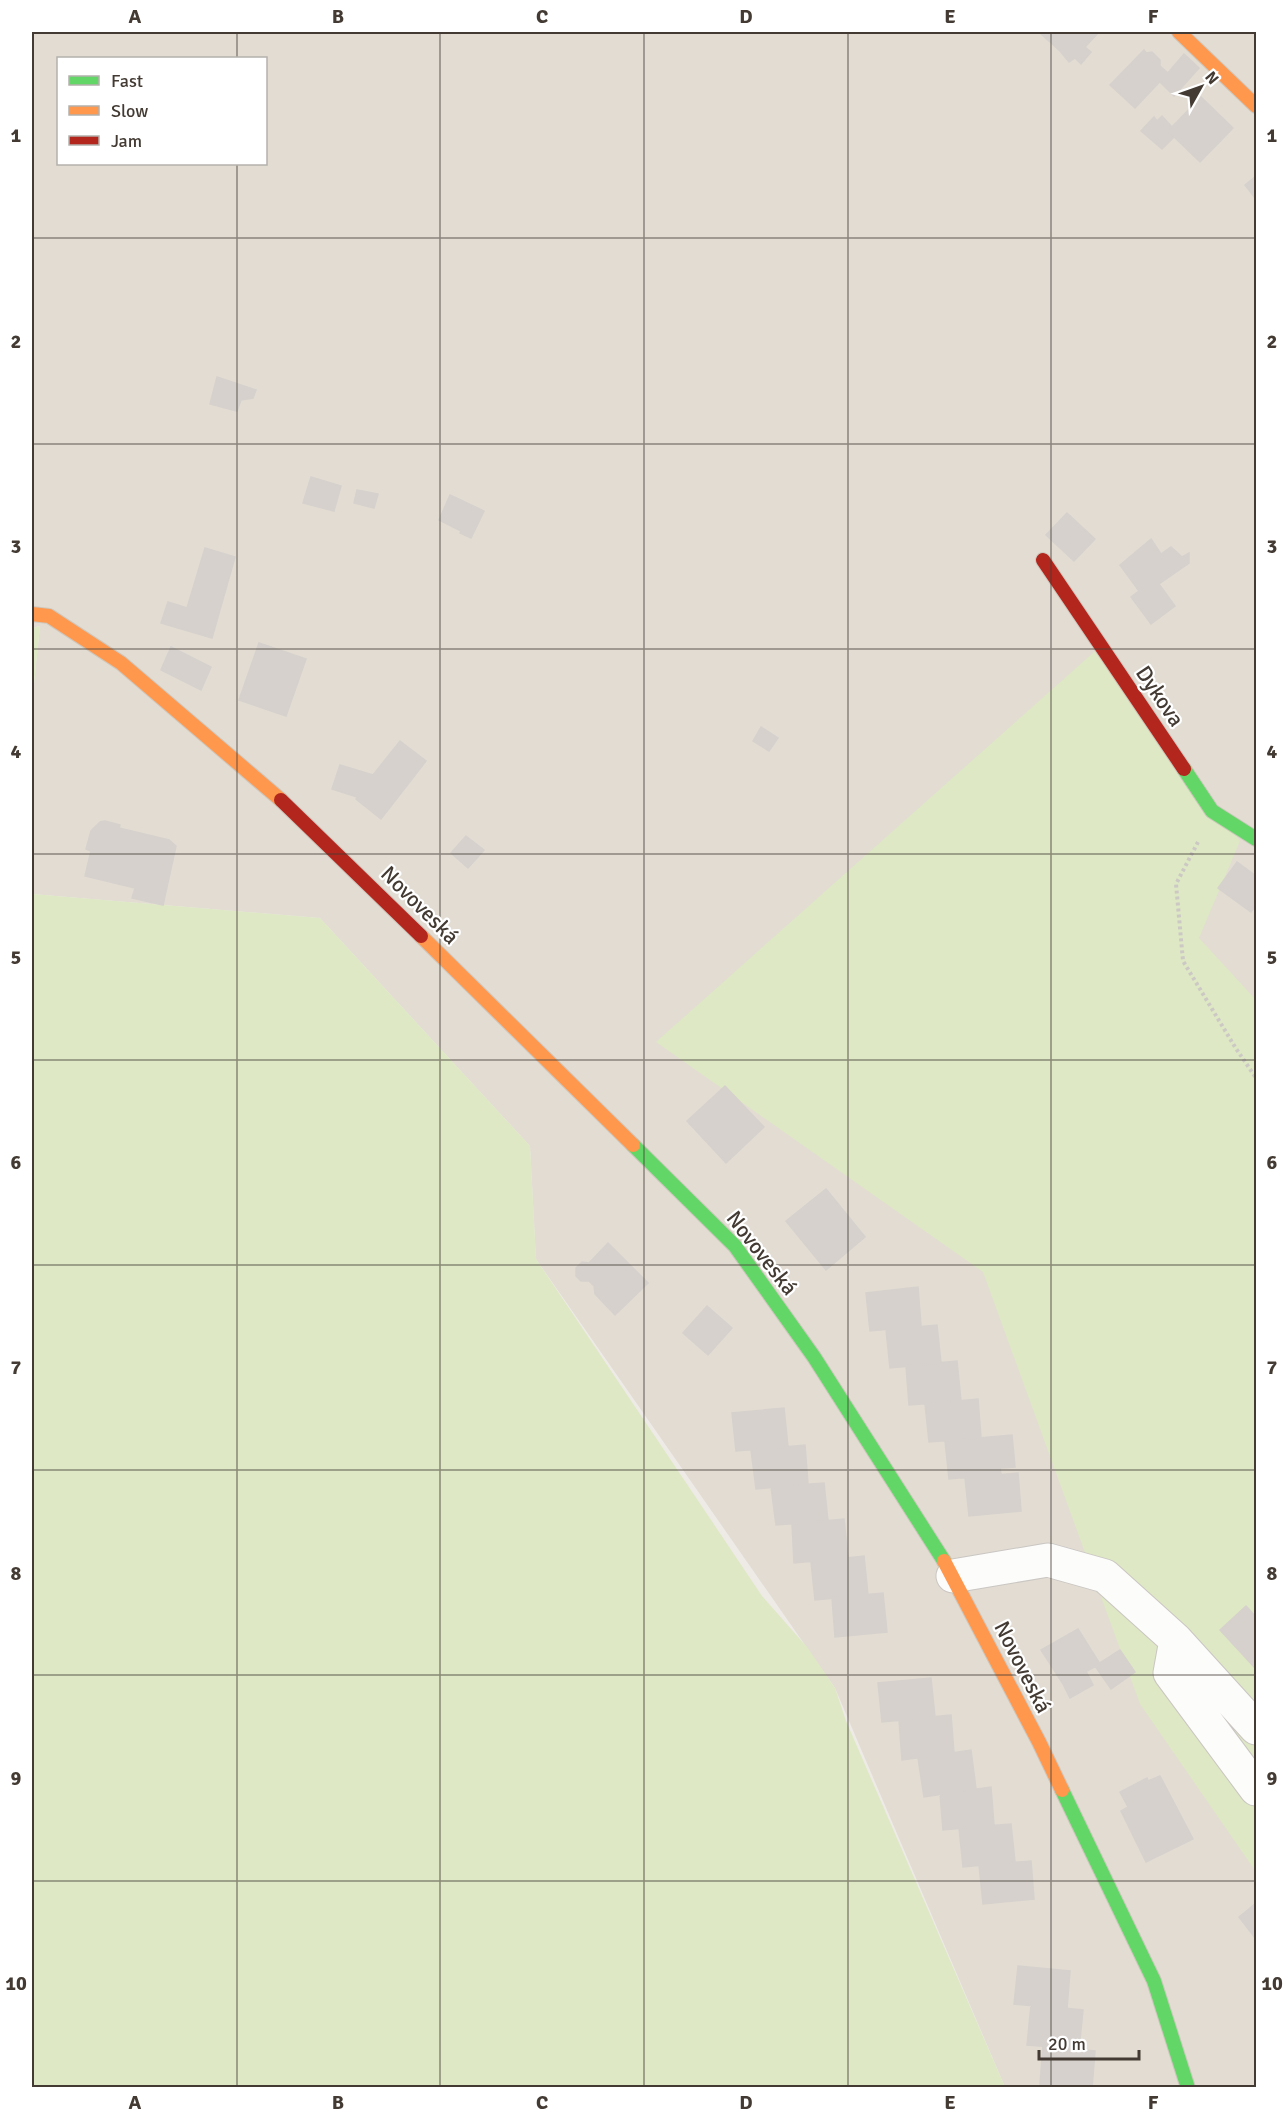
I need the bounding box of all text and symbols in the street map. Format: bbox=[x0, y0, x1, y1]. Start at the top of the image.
text: A bbox=[129, 4, 142, 29]
text: B bbox=[332, 4, 344, 29]
text: C bbox=[536, 4, 548, 29]
text: D bbox=[739, 4, 753, 29]
text: E bbox=[944, 4, 956, 29]
text: F bbox=[1148, 4, 1159, 29]
legend bbox=[57, 57, 267, 165]
north arrow bbox=[1171, 57, 1231, 117]
text: N bbox=[1200, 67, 1223, 89]
text: Fast bbox=[111, 70, 143, 92]
text: Slow bbox=[111, 100, 148, 122]
text: 1 bbox=[11, 123, 22, 148]
text: 1 bbox=[1267, 123, 1278, 148]
text: Jam bbox=[111, 130, 142, 152]
text: 2 bbox=[11, 329, 21, 354]
text: 2 bbox=[1267, 329, 1277, 354]
text: 3 bbox=[11, 534, 21, 559]
text: 3 bbox=[1267, 534, 1277, 559]
street label: Dykova bbox=[1130, 660, 1190, 732]
text: 4 bbox=[11, 739, 22, 764]
text: 4 bbox=[1267, 739, 1278, 764]
street label: Novoveská bbox=[375, 860, 465, 950]
text: 5 bbox=[11, 945, 21, 970]
text: 5 bbox=[1267, 945, 1277, 970]
text: 6 bbox=[11, 1150, 22, 1175]
text: 6 bbox=[1267, 1150, 1278, 1175]
street label: Novoveská bbox=[721, 1205, 803, 1301]
text: 7 bbox=[11, 1355, 22, 1380]
text: 7 bbox=[1267, 1355, 1278, 1380]
text: 8 bbox=[11, 1561, 22, 1586]
text: 8 bbox=[1267, 1561, 1278, 1586]
street label: Novoveská bbox=[988, 1616, 1058, 1718]
text: 9 bbox=[11, 1766, 22, 1791]
text: 9 bbox=[1267, 1766, 1278, 1791]
text: 10 bbox=[5, 1971, 27, 1996]
text: 10 bbox=[1261, 1971, 1283, 1996]
scale bar bbox=[1039, 2023, 1140, 2061]
text: 20 m bbox=[1048, 2033, 1086, 2055]
text: A bbox=[129, 2090, 142, 2115]
text: B bbox=[332, 2090, 344, 2115]
text: C bbox=[536, 2090, 548, 2115]
text: D bbox=[739, 2090, 753, 2115]
text: E bbox=[944, 2090, 956, 2115]
text: F bbox=[1148, 2090, 1159, 2115]

